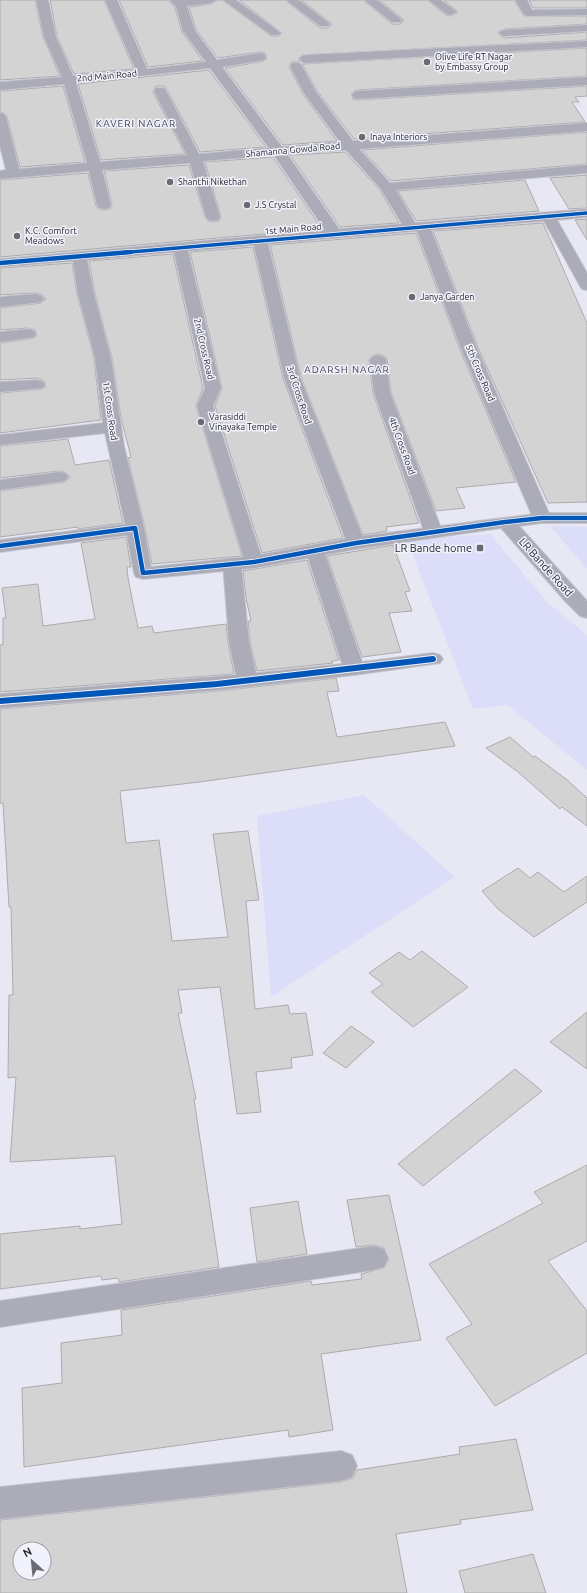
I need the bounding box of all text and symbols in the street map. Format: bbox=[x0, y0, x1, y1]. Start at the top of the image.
place label: Olive Life RT Nagar by Embassy Group bbox=[435, 52, 513, 72]
marker: Olive Life RT Nagar by Embassy Group bbox=[422, 57, 432, 67]
street label: 2nd Main Road bbox=[77, 68, 137, 84]
district label: KAVERI NAGAR bbox=[96, 118, 176, 129]
marker: Inaya Interiors bbox=[357, 132, 367, 142]
place label: Inaya Interiors bbox=[370, 132, 427, 142]
street label: Shamanna Gowda Road bbox=[245, 141, 341, 159]
marker: Shanthi Nikethan bbox=[165, 177, 175, 187]
place label: Shanthi Nikethan bbox=[178, 177, 247, 187]
marker: J.S Crystal bbox=[242, 200, 252, 210]
place label: J.S Crystal bbox=[255, 200, 297, 210]
street label: 1st Main Road bbox=[264, 222, 322, 236]
place label: K.C. Comfort Meadows bbox=[25, 226, 77, 246]
marker: K.C. Comfort Meadows bbox=[12, 231, 22, 241]
marker: Janya Garden bbox=[407, 292, 417, 302]
place label: Janya Garden bbox=[420, 292, 475, 302]
street label: 2nd Cross Road bbox=[192, 318, 216, 380]
street label: 5th Cross Road bbox=[464, 343, 496, 403]
district label: ADARSH NAGAR bbox=[304, 364, 390, 375]
street label: 3rd Cross Road bbox=[285, 365, 313, 425]
street label: 1st Cross Road bbox=[101, 381, 119, 441]
place label: Varasiddi Vinayaka Temple bbox=[209, 412, 277, 432]
street label: 4th Cross Road bbox=[387, 416, 417, 476]
marker: Varasiddi Vinayaka Temple bbox=[196, 417, 206, 427]
street label: LR Bande Road bbox=[517, 535, 575, 599]
place label: LR Bande home bbox=[395, 542, 472, 554]
marker: LR Bande home bbox=[475, 543, 485, 553]
north arrow bbox=[12, 1541, 52, 1581]
text: N bbox=[21, 1545, 34, 1559]

